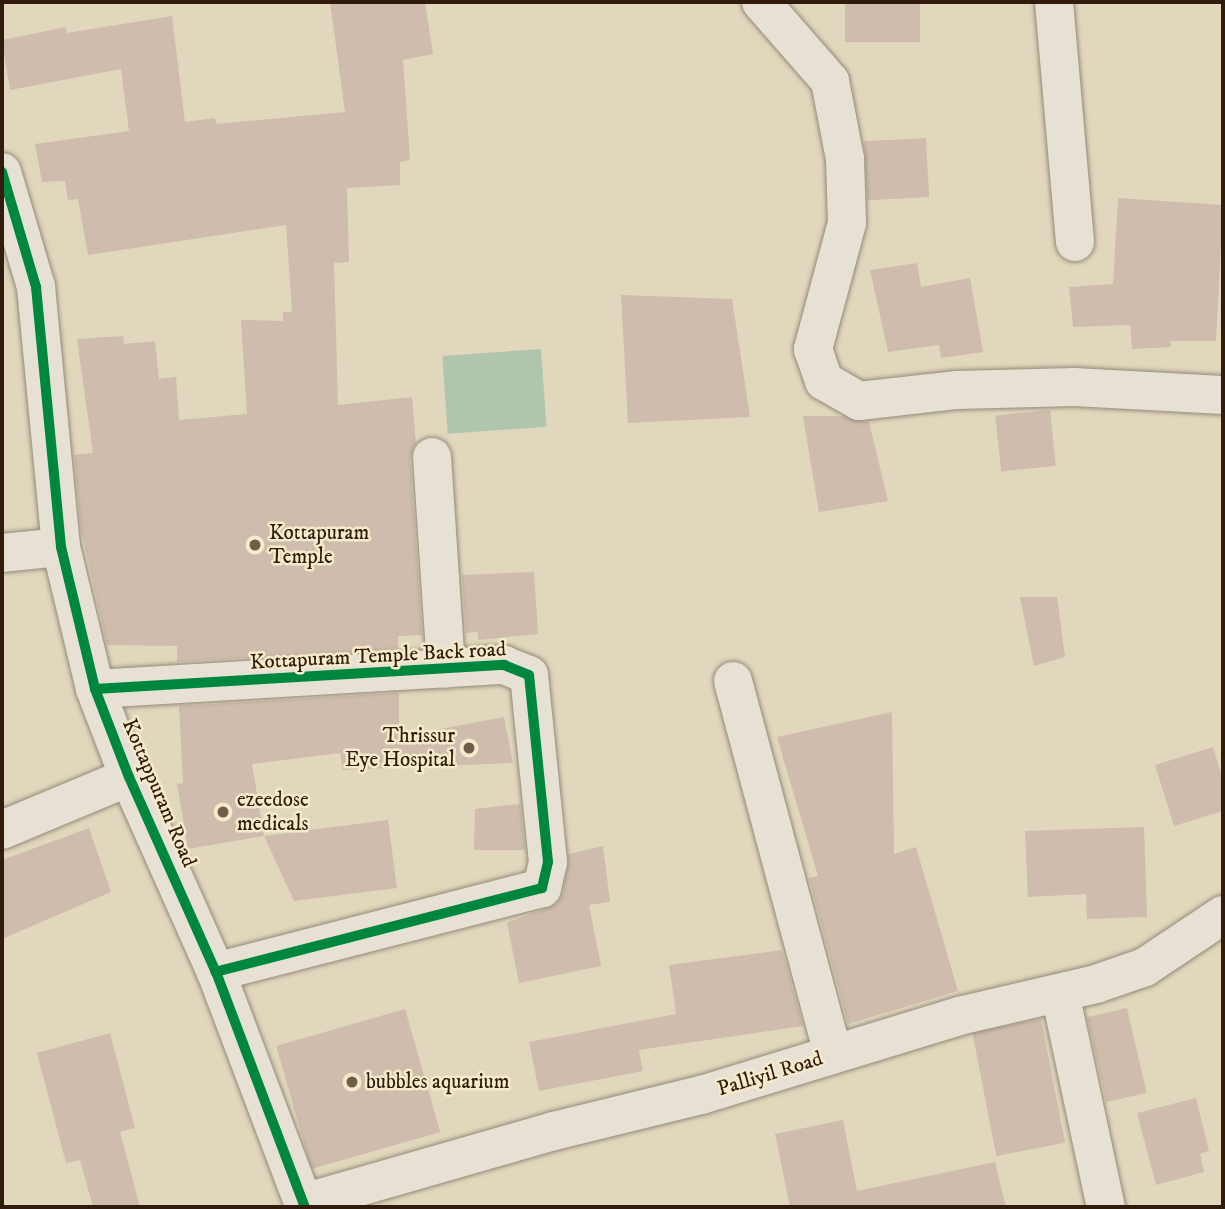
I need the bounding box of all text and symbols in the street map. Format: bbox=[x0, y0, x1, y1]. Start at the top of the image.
place label: Kottapuram Temple bbox=[269, 520, 369, 570]
marker: Kottapuram Temple bbox=[247, 537, 263, 553]
street label: Kottapuram Temple Back road bbox=[249, 637, 507, 675]
street label: Kottappuram Road bbox=[116, 715, 202, 871]
place label: Thrissur Eye Hospital bbox=[345, 723, 455, 773]
marker: Thrissur Eye Hospital bbox=[461, 740, 477, 756]
place label: ezeedose medicals bbox=[237, 787, 309, 837]
marker: ezeedose medicals bbox=[215, 804, 231, 820]
street label: Palliyil Road bbox=[714, 1046, 826, 1102]
place label: bubbles aquarium bbox=[366, 1069, 509, 1095]
marker: bubbles aquarium bbox=[344, 1074, 360, 1090]

